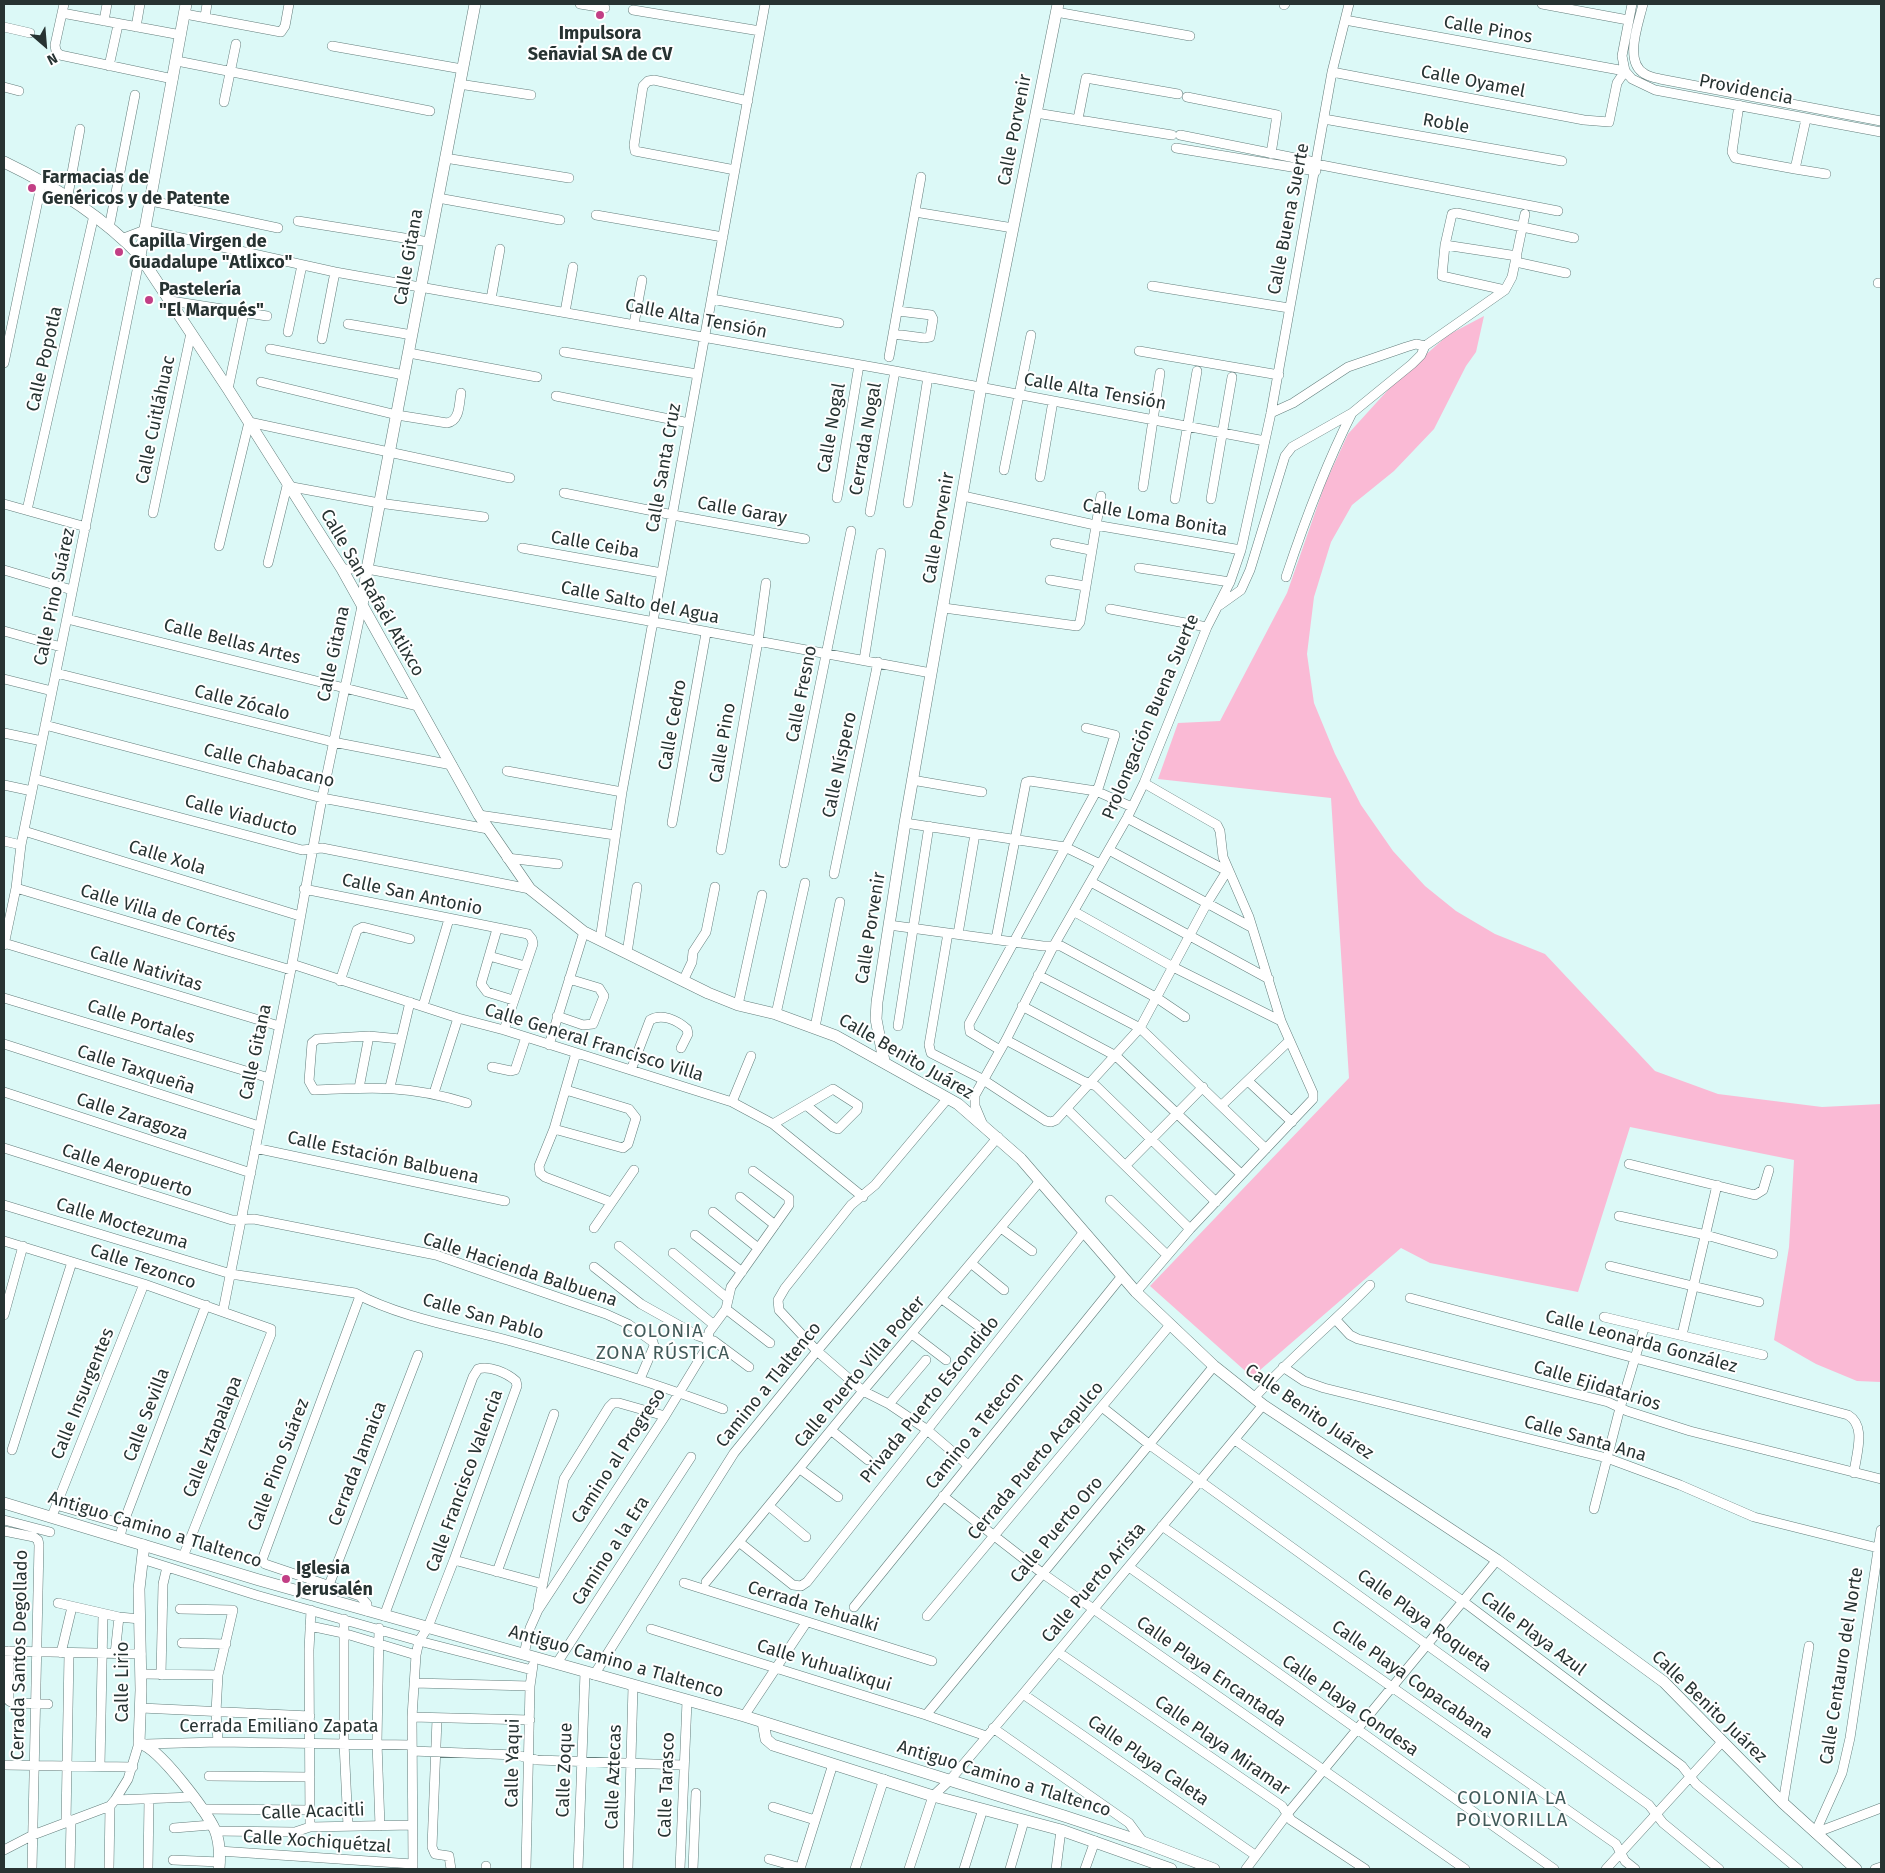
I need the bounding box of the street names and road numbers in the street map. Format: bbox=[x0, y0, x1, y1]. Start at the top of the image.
street label: Calle Pinos bbox=[1442, 12, 1534, 48]
street label: Calle Oyamel bbox=[1419, 61, 1527, 103]
street label: Providencia bbox=[1697, 70, 1795, 110]
street label: Calle Porvenir bbox=[994, 72, 1036, 188]
street label: Roble bbox=[1421, 109, 1471, 139]
street label: Calle Buena Suerte bbox=[1264, 141, 1314, 297]
street label: Calle Gitana bbox=[390, 207, 428, 307]
street label: Calle Alta Tensión bbox=[623, 295, 769, 343]
street label: Calle Popotla bbox=[22, 304, 68, 414]
street label: Calle Cuitláhuac bbox=[132, 354, 180, 486]
street label: Calle Alta Tensión bbox=[1022, 369, 1168, 415]
street label: Calle Nogal bbox=[813, 381, 851, 475]
street label: Cerrada Nogal bbox=[845, 381, 887, 497]
street label: Calle Santa Cruz bbox=[642, 402, 686, 534]
street label: Calle Porvenir bbox=[919, 470, 959, 586]
street label: Calle Garay bbox=[696, 493, 788, 529]
street label: Calle Loma Bonita bbox=[1081, 495, 1229, 541]
street label: Calle San Rafaél Atlixco bbox=[315, 506, 429, 680]
street label: Calle Pino Suárez bbox=[30, 526, 80, 668]
street label: Calle Ceiba bbox=[549, 527, 641, 563]
street label: Calle Salto del Agua bbox=[559, 577, 721, 629]
street label: Calle Gitana bbox=[313, 604, 355, 704]
street label: Prolongación Buena Suerte bbox=[1098, 611, 1204, 823]
street label: Calle Bellas Artes bbox=[161, 615, 303, 669]
street label: Calle Fresno bbox=[782, 644, 822, 744]
street label: Calle Cedro bbox=[654, 678, 692, 772]
street label: Calle Zócalo bbox=[192, 681, 292, 725]
street label: Calle Pino bbox=[705, 701, 741, 785]
street label: Calle Níspero bbox=[818, 710, 862, 820]
street label: Calle Chabacano bbox=[201, 739, 337, 793]
street label: Calle Viaducto bbox=[182, 791, 300, 841]
street label: Calle Xola bbox=[126, 836, 208, 880]
street label: Calle San Antonio bbox=[340, 870, 484, 920]
street label: Calle Porvenir bbox=[851, 870, 891, 986]
street label: Calle Villa de Cortés bbox=[78, 880, 238, 948]
street label: Calle Nativitas bbox=[87, 942, 205, 996]
street label: Calle Portales bbox=[85, 995, 197, 1049]
street label: Calle General Francisco Villa bbox=[482, 999, 706, 1087]
street label: Calle Gitana bbox=[235, 1002, 277, 1102]
street label: Calle Benito Juárez bbox=[835, 1010, 977, 1104]
street label: Calle Taxqueña bbox=[74, 1041, 198, 1099]
street label: Calle Zaragoza bbox=[73, 1089, 191, 1145]
street label: Calle Estación Balbuena bbox=[285, 1127, 481, 1189]
street label: Calle Aeropuerto bbox=[59, 1140, 195, 1202]
street label: Calle Moctezuma bbox=[53, 1194, 191, 1254]
street label: Calle Hacienda Balbuena bbox=[420, 1228, 620, 1312]
street label: Calle Tezonco bbox=[87, 1240, 199, 1294]
street label: Calle San Pablo bbox=[420, 1289, 546, 1345]
street label: Calle Puerto Villa Poder bbox=[790, 1292, 930, 1452]
street label: Calle Leonarda González bbox=[1543, 1306, 1739, 1378]
street label: Privada Puerto Escondido bbox=[856, 1312, 1004, 1488]
street label: Camino a Tlaltenco bbox=[712, 1318, 826, 1452]
street label: Calle Insurgentes bbox=[47, 1325, 119, 1463]
street label: Calle Ejidatarios bbox=[1531, 1356, 1663, 1416]
street label: Calle Benito Juárez bbox=[1240, 1360, 1378, 1464]
street label: Calle Sevilla bbox=[119, 1365, 175, 1465]
street label: Camino a Tetecon bbox=[921, 1368, 1029, 1494]
street label: Calle Iztapalapa bbox=[179, 1373, 247, 1501]
street label: Cerrada Puerto Acapulco bbox=[963, 1377, 1109, 1545]
street label: Camino al Progreso bbox=[567, 1384, 671, 1528]
street label: Calle Francisco Valencia bbox=[422, 1387, 508, 1575]
street label: Calle Pino Suárez bbox=[244, 1396, 314, 1534]
street label: Cerrada Jamaica bbox=[324, 1399, 392, 1529]
street label: Calle Santa Ana bbox=[1521, 1411, 1649, 1467]
street label: Calle Puerto Oro bbox=[1006, 1472, 1108, 1588]
street label: Antiguo Camino a Tlaltenco bbox=[45, 1487, 265, 1573]
street label: Camino a la Era bbox=[568, 1492, 654, 1610]
street label: Calle Puerto Arista bbox=[1037, 1519, 1151, 1647]
street label: Cerrada Santos Degollado bbox=[7, 1550, 33, 1760]
street label: Calle Playa Roqueta bbox=[1353, 1565, 1495, 1677]
street label: Calle Centauro del Norte bbox=[1816, 1566, 1868, 1766]
street label: Cerrada Tehualki bbox=[745, 1577, 881, 1637]
street label: Calle Playa Azul bbox=[1476, 1587, 1590, 1681]
street label: Calle Playa Encantada bbox=[1132, 1612, 1290, 1732]
street label: Calle Playa Copacabana bbox=[1327, 1616, 1497, 1744]
street label: Antiguo Camino a Tlaltenco bbox=[506, 1621, 726, 1703]
street label: Calle Yuhualixqui bbox=[754, 1635, 894, 1697]
street label: Calle Lirio bbox=[112, 1641, 134, 1723]
street label: Calle Benito Juárez bbox=[1647, 1646, 1771, 1768]
street label: Calle Playa Condesa bbox=[1277, 1651, 1423, 1761]
street label: Calle Playa Miramar bbox=[1150, 1691, 1294, 1801]
street label: Calle Playa Caleta bbox=[1083, 1711, 1213, 1811]
street label: Cerrada Emiliano Zapata bbox=[179, 1716, 379, 1738]
street label: Calle Yaqui bbox=[501, 1718, 525, 1808]
street label: Calle Zoque bbox=[553, 1722, 577, 1818]
street label: Calle Aztecas bbox=[601, 1724, 627, 1830]
street label: Calle Tarasco bbox=[654, 1732, 680, 1838]
street label: Antiguo Camino a Tlaltenco bbox=[894, 1736, 1114, 1822]
street label: Calle Acacitli bbox=[261, 1799, 365, 1825]
street label: Calle Xochiquétzal bbox=[242, 1826, 392, 1858]

